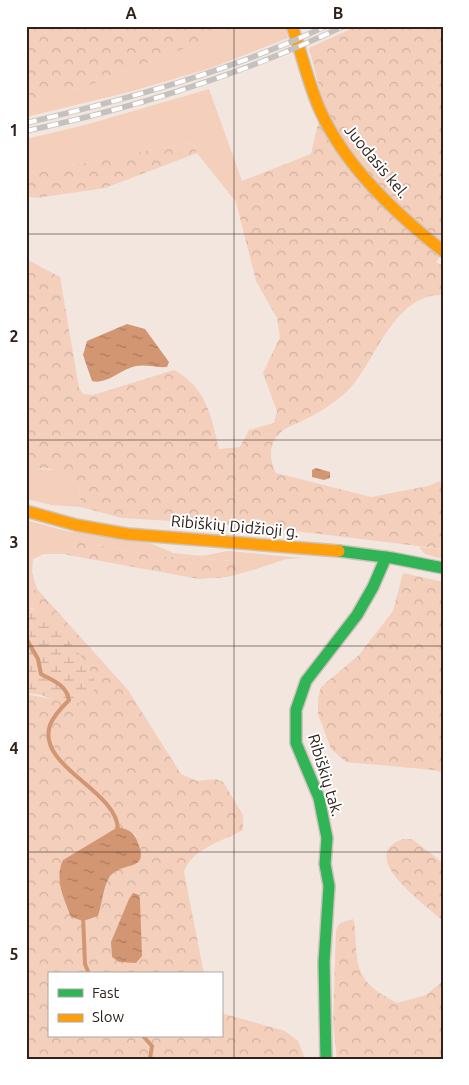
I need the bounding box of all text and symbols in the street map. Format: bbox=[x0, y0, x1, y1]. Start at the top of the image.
text: A bbox=[125, 4, 137, 22]
text: B bbox=[333, 4, 343, 22]
text: 1 bbox=[9, 121, 19, 139]
street label: Juodasis kel. bbox=[341, 121, 413, 201]
text: 2 bbox=[9, 327, 19, 345]
street label: Ribiškių Didžioji g. bbox=[170, 511, 300, 541]
text: 3 bbox=[9, 533, 19, 551]
street label: Ribiškių tak. bbox=[305, 732, 347, 818]
text: 4 bbox=[9, 739, 19, 757]
text: 5 bbox=[9, 945, 19, 963]
legend bbox=[48, 972, 222, 1038]
text: Fast bbox=[92, 984, 120, 1001]
text: Slow bbox=[92, 1008, 125, 1025]

